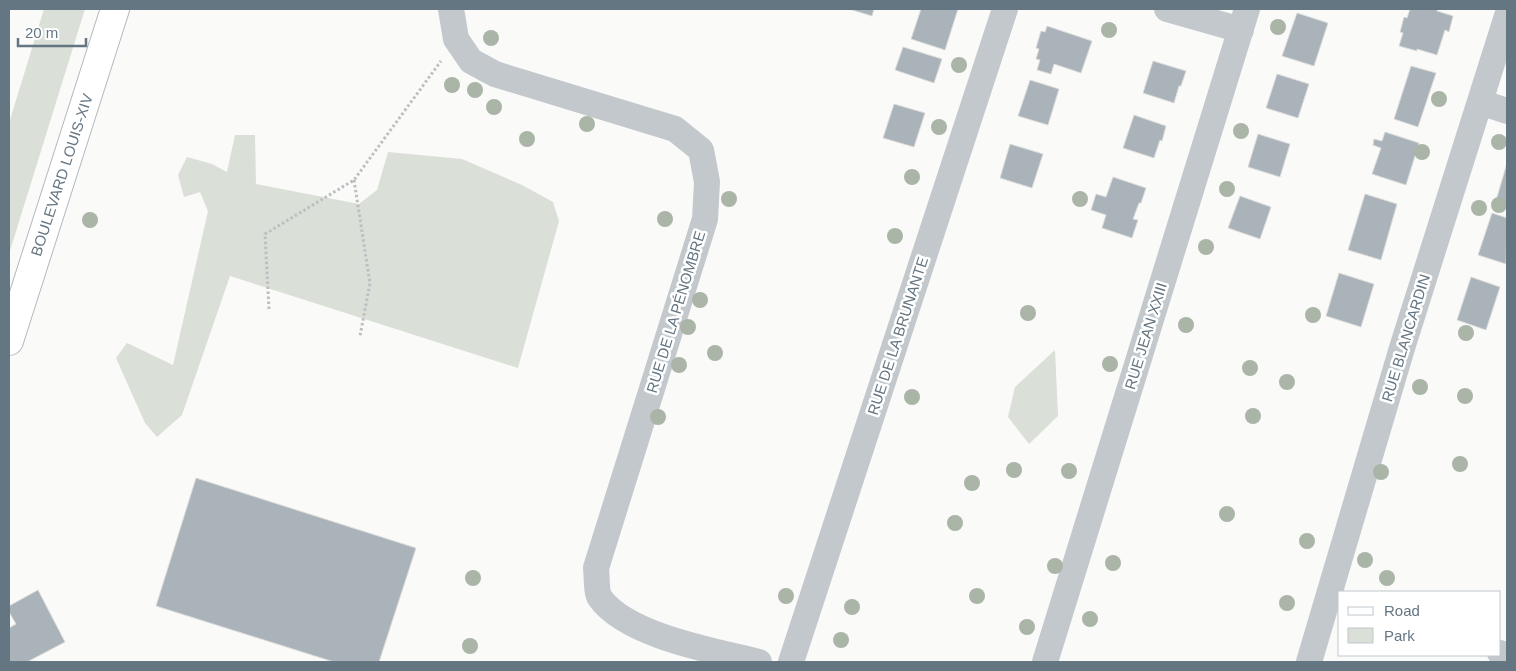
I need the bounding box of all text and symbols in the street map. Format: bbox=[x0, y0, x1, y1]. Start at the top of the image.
scale bar bbox=[18, 15, 85, 47]
text: 20 m bbox=[25, 24, 58, 41]
street label: BOULEVARD LOUIS-XIV bbox=[27, 91, 96, 258]
street label: RUE DE LA PÉNOMBRE bbox=[643, 229, 708, 395]
street label: RUE DE LA BRUNANTE bbox=[864, 255, 931, 417]
street label: RUE BLANCARDIN bbox=[1378, 272, 1433, 404]
street label: RUE JEAN XXIII bbox=[1121, 280, 1170, 391]
legend bbox=[1338, 591, 1501, 656]
text: Road bbox=[1384, 602, 1420, 619]
text: Park bbox=[1384, 627, 1415, 644]

